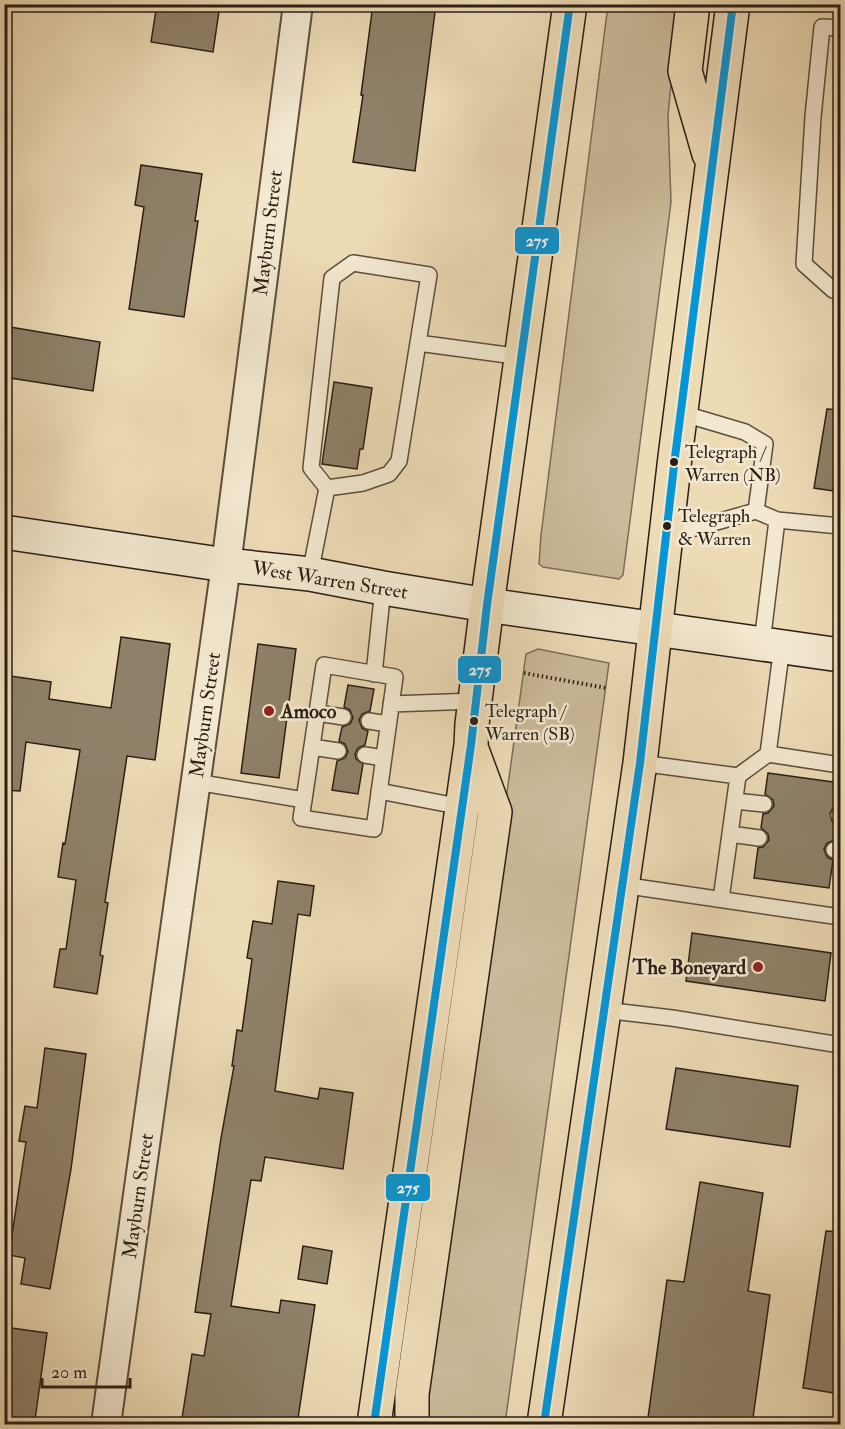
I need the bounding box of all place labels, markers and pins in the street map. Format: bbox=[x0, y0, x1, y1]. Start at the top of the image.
place label: Telegraph / Warren (NB) bbox=[684, 441, 781, 487]
marker: Telegraph / Warren (NB) bbox=[668, 456, 680, 468]
place label: Telegraph & Warren bbox=[678, 505, 751, 551]
marker: Telegraph & Warren bbox=[661, 520, 673, 532]
place label: Amoco bbox=[280, 699, 337, 724]
place label: Telegraph / Warren (SB) bbox=[484, 700, 575, 746]
marker: Amoco bbox=[262, 704, 276, 718]
marker: Telegraph / Warren (SB) bbox=[468, 715, 480, 727]
place label: The Boneyard bbox=[632, 955, 746, 981]
marker: The Boneyard bbox=[751, 960, 765, 974]

